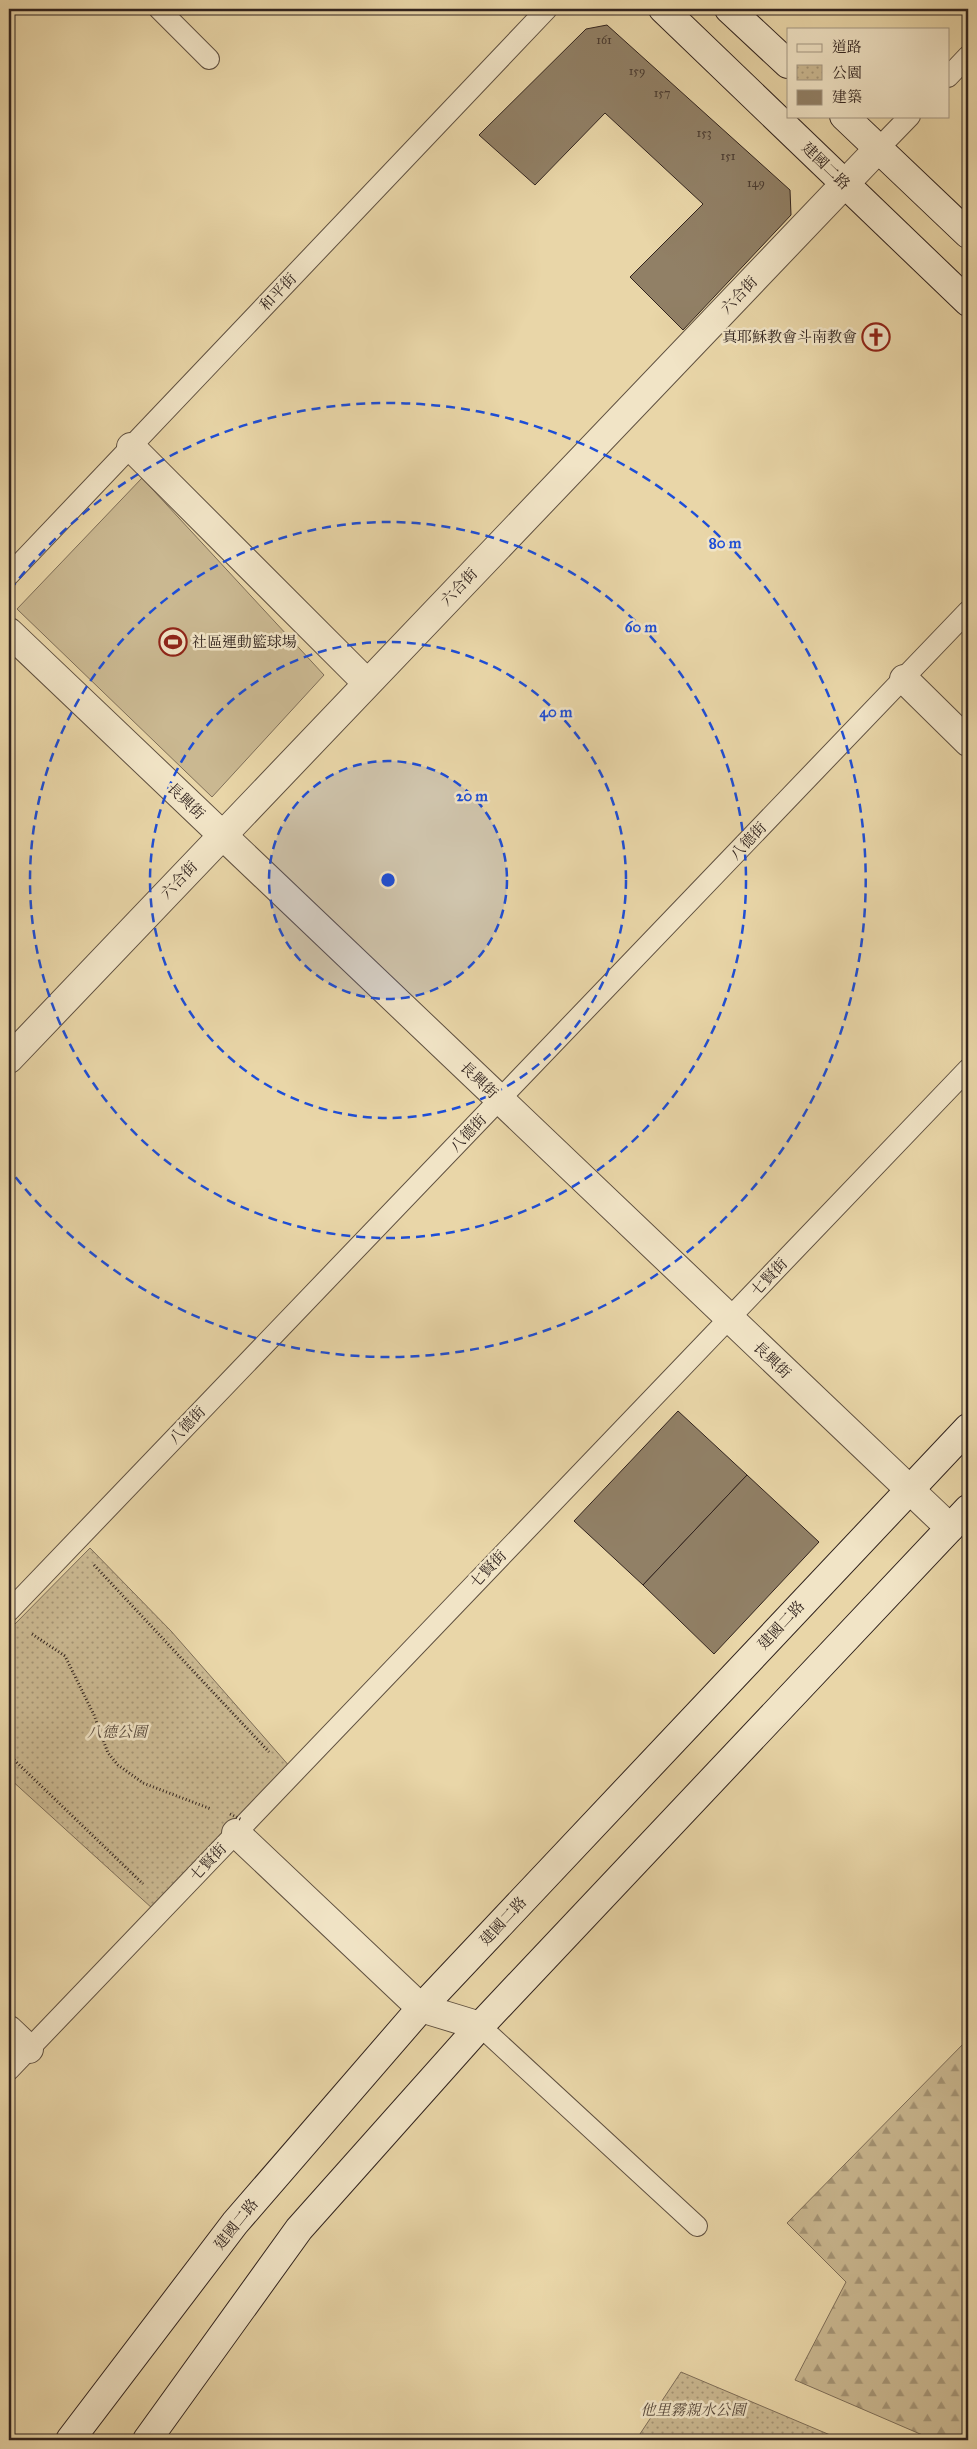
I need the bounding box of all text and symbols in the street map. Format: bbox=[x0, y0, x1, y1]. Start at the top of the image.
legend bbox=[787, 28, 950, 118]
house number: 161 bbox=[596, 33, 612, 47]
text: 道路 bbox=[832, 38, 862, 56]
house number: 159 bbox=[629, 64, 645, 78]
text: 公園 bbox=[832, 64, 862, 82]
house number: 157 bbox=[654, 86, 670, 100]
text: 建築 bbox=[832, 88, 862, 106]
house number: 153 bbox=[696, 126, 712, 140]
street label: 建國二路 bbox=[798, 139, 854, 193]
house number: 151 bbox=[721, 149, 736, 163]
house number: 149 bbox=[747, 176, 765, 190]
street label: 和平街 bbox=[256, 270, 300, 314]
street label: 六合街 bbox=[717, 273, 761, 317]
church icon: 真耶穌教會斗南教會 bbox=[861, 322, 891, 352]
place label: 真耶穌教會斗南教會 bbox=[722, 328, 857, 346]
text: 80 m bbox=[709, 534, 742, 552]
street label: 六合街 bbox=[437, 565, 481, 609]
text: 60 m bbox=[625, 618, 658, 636]
sports icon: 社區運動籃球場 bbox=[158, 627, 188, 657]
place label: 社區運動籃球場 bbox=[192, 633, 297, 651]
text: 40 m bbox=[540, 703, 573, 722]
street label: 長興街 bbox=[164, 779, 208, 823]
text: 20 m bbox=[456, 787, 488, 805]
street label: 八德街 bbox=[726, 819, 770, 863]
street label: 六合街 bbox=[157, 858, 201, 902]
centre of rings bbox=[379, 871, 397, 889]
street label: 長興街 bbox=[457, 1058, 501, 1102]
street label: 八德街 bbox=[446, 1111, 490, 1155]
street label: 七賢街 bbox=[747, 1255, 791, 1299]
street label: 長興街 bbox=[750, 1338, 794, 1382]
street label: 八德街 bbox=[165, 1403, 209, 1447]
street label: 七賢街 bbox=[466, 1547, 510, 1591]
street label: 建國二路 bbox=[754, 1597, 808, 1653]
park label: 八德公園 bbox=[87, 1723, 149, 1741]
street label: 七賢街 bbox=[186, 1840, 230, 1884]
street label: 建國二路 bbox=[476, 1893, 530, 1949]
street label: 建國二路 bbox=[210, 2195, 262, 2253]
park label: 他里霧親水公園 bbox=[640, 2401, 747, 2419]

